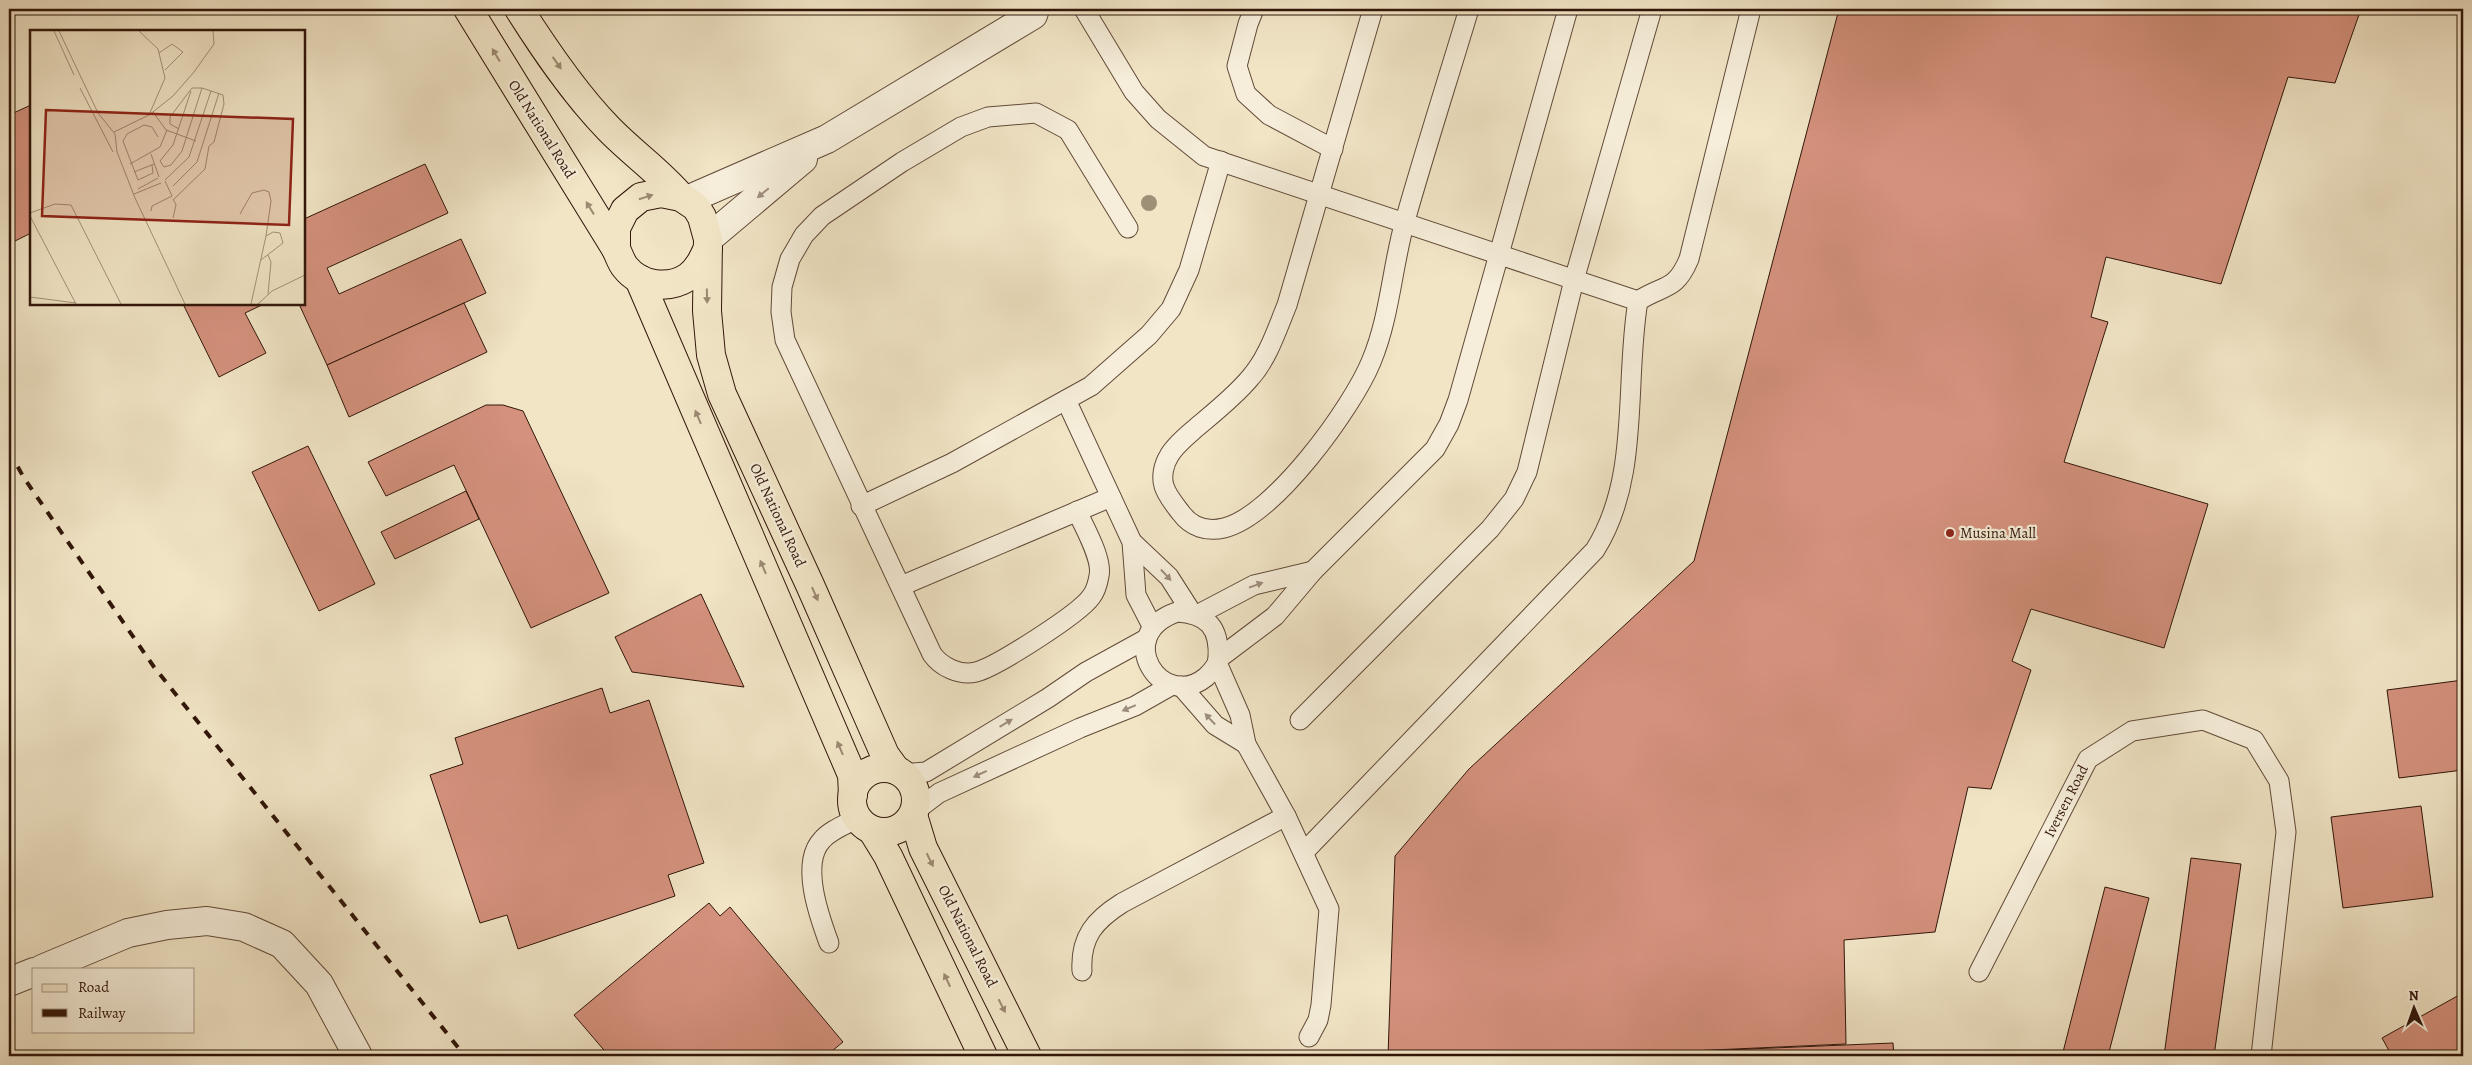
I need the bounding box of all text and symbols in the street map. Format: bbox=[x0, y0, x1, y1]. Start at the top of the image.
inset map bbox=[30, 30, 305, 305]
one-way arrow bbox=[491, 48, 500, 61]
one-way arrow bbox=[552, 56, 562, 70]
street label: Old National Road bbox=[504, 76, 581, 183]
one-way arrow bbox=[757, 187, 769, 199]
one-way arrow bbox=[639, 193, 654, 201]
one-way arrow bbox=[586, 201, 595, 214]
one-way arrow bbox=[703, 289, 711, 305]
one-way arrow bbox=[694, 410, 702, 424]
street label: Old National Road bbox=[745, 460, 811, 571]
place label: Musina Mall bbox=[1960, 523, 2036, 543]
marker: Musina Mall bbox=[1944, 527, 1956, 539]
one-way arrow bbox=[758, 560, 766, 574]
one-way arrow bbox=[1160, 568, 1172, 580]
one-way arrow bbox=[1248, 581, 1263, 588]
one-way arrow bbox=[811, 587, 819, 601]
one-way arrow bbox=[1121, 704, 1136, 712]
one-way arrow bbox=[1205, 713, 1216, 726]
one-way arrow bbox=[1000, 719, 1013, 728]
one-way arrow bbox=[836, 741, 844, 755]
street label: Iversen Road bbox=[2039, 760, 2093, 841]
one-way arrow bbox=[973, 770, 987, 778]
one-way arrow bbox=[926, 853, 934, 867]
street label: Old National Road bbox=[934, 881, 1003, 991]
legend bbox=[32, 968, 195, 1032]
one-way arrow bbox=[943, 973, 951, 988]
text: Road bbox=[78, 977, 110, 997]
north arrow bbox=[2390, 982, 2440, 1032]
text: N bbox=[2408, 986, 2419, 1005]
one-way arrow bbox=[998, 999, 1006, 1013]
text: Railway bbox=[78, 1003, 126, 1023]

